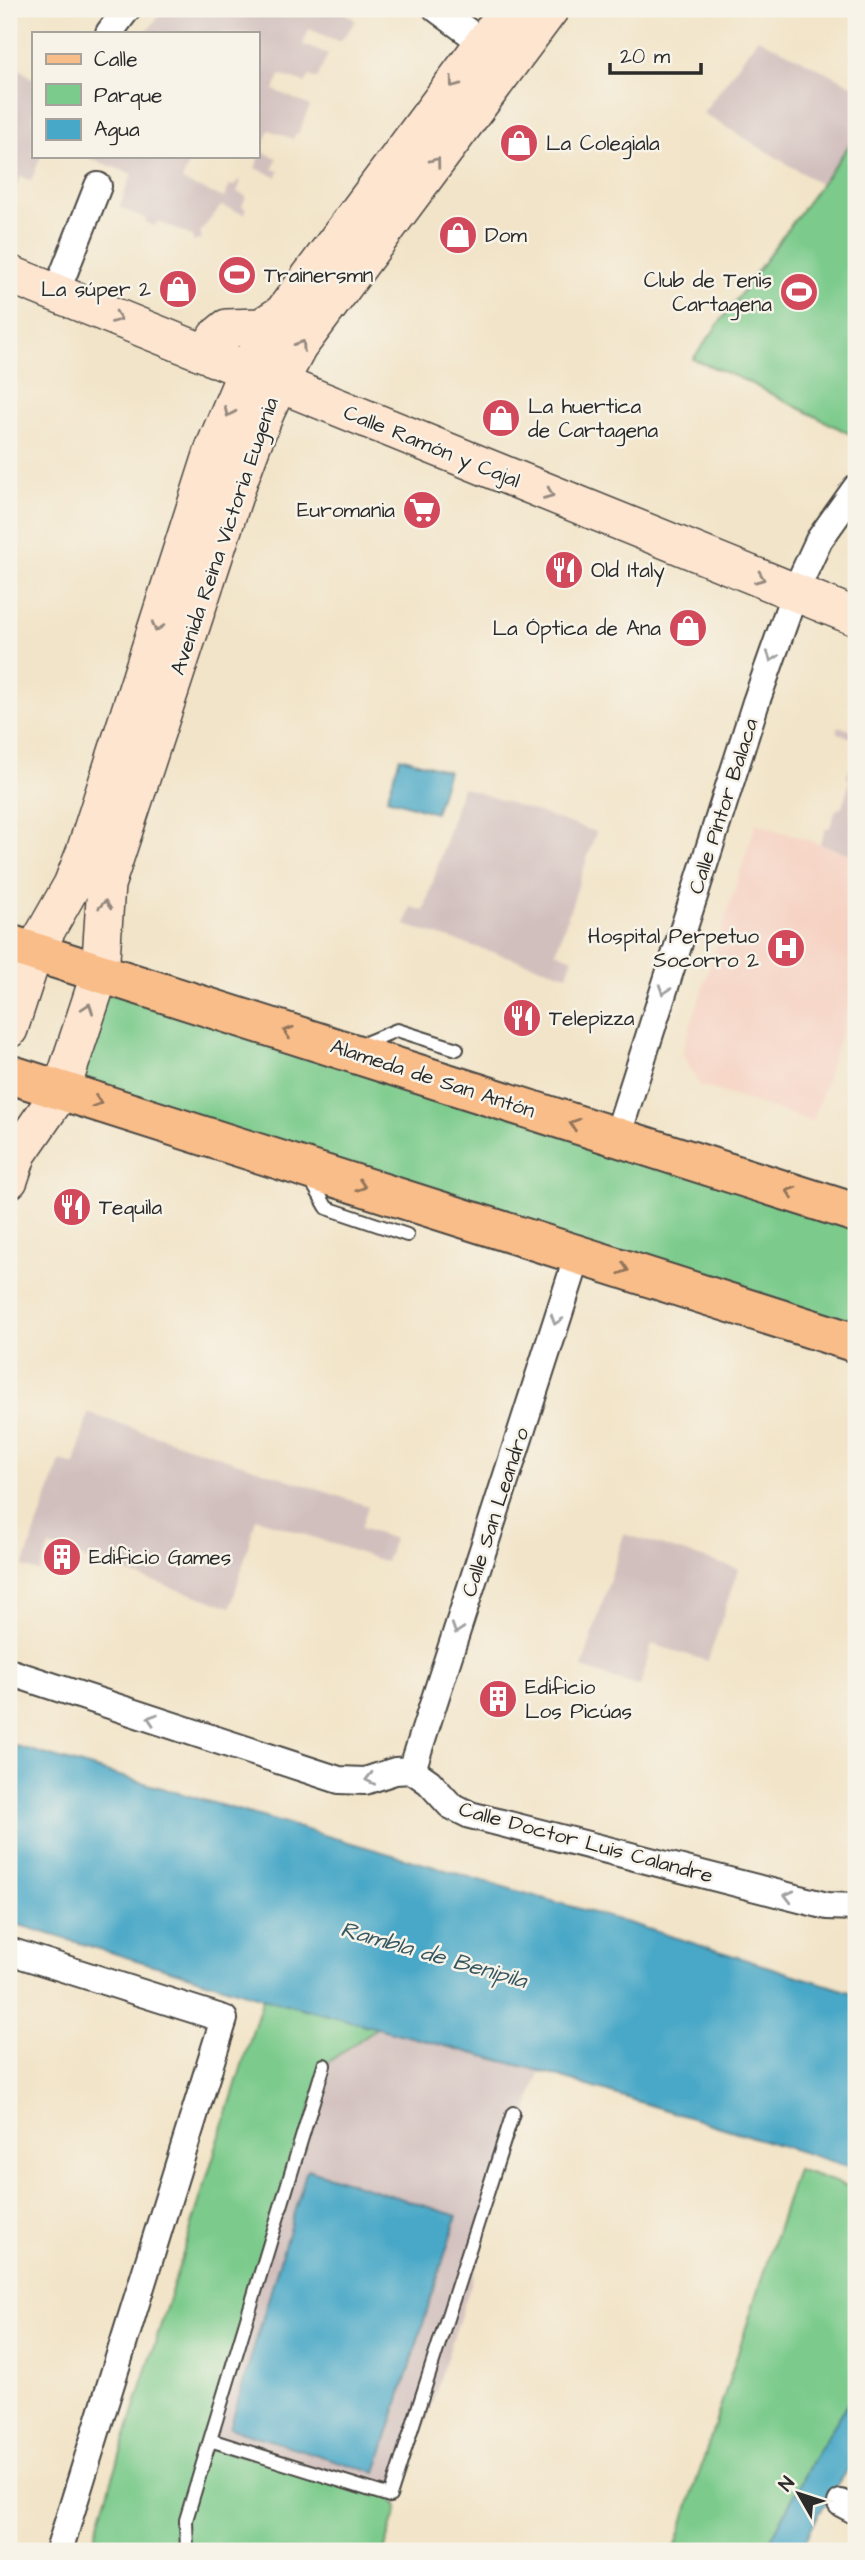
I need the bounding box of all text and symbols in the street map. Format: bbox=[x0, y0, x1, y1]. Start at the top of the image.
legend bbox=[32, 32, 259, 158]
scale bar bbox=[610, 32, 700, 76]
text: 20 m bbox=[620, 42, 671, 71]
text: Calle bbox=[94, 45, 138, 74]
one-way arrow bbox=[449, 75, 462, 88]
text: Parque bbox=[94, 81, 162, 110]
text: Agua bbox=[94, 115, 140, 146]
shop icon: La Colegiala bbox=[498, 122, 540, 164]
place label: La Colegiala bbox=[546, 129, 660, 160]
one-way arrow bbox=[428, 157, 440, 170]
shop icon: Dom bbox=[437, 214, 479, 256]
place label: Dom bbox=[485, 221, 527, 250]
sports icon: Trainersmn bbox=[216, 254, 258, 296]
place label: Trainersmn bbox=[264, 261, 373, 290]
place label: Club de Tenis Cartagena bbox=[644, 266, 772, 321]
shop icon: La súper 2 bbox=[157, 268, 199, 310]
sports icon: Club de Tenis Cartagena bbox=[778, 271, 820, 313]
place label: La súper 2 bbox=[41, 275, 151, 305]
one-way arrow bbox=[111, 310, 123, 324]
one-way arrow bbox=[292, 340, 305, 353]
place label: La huertica de Cartagena bbox=[528, 392, 659, 447]
street label: Avenida Reina Victoria Eugenia bbox=[163, 393, 288, 679]
shop icon: La huertica de Cartagena bbox=[480, 397, 522, 439]
street label: Calle Ramón y Cajal bbox=[339, 398, 524, 497]
one-way arrow bbox=[223, 404, 237, 417]
one-way arrow bbox=[542, 485, 554, 499]
supermarket icon: Euromania bbox=[401, 489, 443, 531]
place label: Euromania bbox=[297, 496, 395, 525]
restaurant icon: Old Italy bbox=[543, 549, 585, 591]
place label: Old Italy bbox=[591, 556, 665, 587]
one-way arrow bbox=[753, 570, 765, 584]
shop icon: La Óptica de Ana bbox=[667, 607, 709, 649]
place label: La Óptica de Ana bbox=[492, 614, 661, 644]
one-way arrow bbox=[151, 621, 166, 633]
one-way arrow bbox=[766, 650, 780, 662]
street label: Calle Pintor Balaca bbox=[681, 714, 766, 898]
one-way arrow bbox=[97, 899, 112, 910]
place label: Hospital Perpetuo Socorro 2 bbox=[588, 922, 759, 975]
hospital icon: Hospital Perpetuo Socorro 2 bbox=[765, 927, 807, 969]
one-way arrow bbox=[658, 983, 672, 995]
restaurant icon: Telepizza bbox=[501, 997, 543, 1039]
one-way arrow bbox=[80, 1003, 94, 1015]
place label: Telepizza bbox=[549, 1004, 635, 1034]
one-way arrow bbox=[282, 1026, 294, 1041]
street label: Alameda de San Antón bbox=[327, 1032, 539, 1125]
one-way arrow bbox=[90, 1094, 103, 1108]
one-way arrow bbox=[569, 1117, 581, 1132]
one-way arrow bbox=[354, 1177, 366, 1192]
restaurant icon: Tequila bbox=[51, 1186, 93, 1228]
one-way arrow bbox=[786, 1186, 798, 1201]
place label: Tequila bbox=[99, 1193, 162, 1222]
one-way arrow bbox=[618, 1261, 630, 1276]
one-way arrow bbox=[550, 1313, 565, 1325]
street label: Calle San Leandro bbox=[454, 1424, 537, 1600]
building icon: Edificio Games bbox=[41, 1536, 83, 1578]
place label: Edificio Games bbox=[89, 1543, 231, 1572]
one-way arrow bbox=[451, 1623, 465, 1635]
place label: Edificio Los Picúas bbox=[525, 1673, 632, 1726]
building icon: Edificio Los Picúas bbox=[477, 1678, 519, 1720]
one-way arrow bbox=[147, 1713, 159, 1727]
one-way arrow bbox=[364, 1771, 376, 1785]
street label: Calle Doctor Luis Calandre bbox=[456, 1795, 716, 1890]
one-way arrow bbox=[783, 1890, 795, 1904]
water label: Rambla de Benipila bbox=[337, 1913, 532, 1997]
north arrow bbox=[764, 2458, 834, 2528]
text: N bbox=[773, 2471, 801, 2497]

